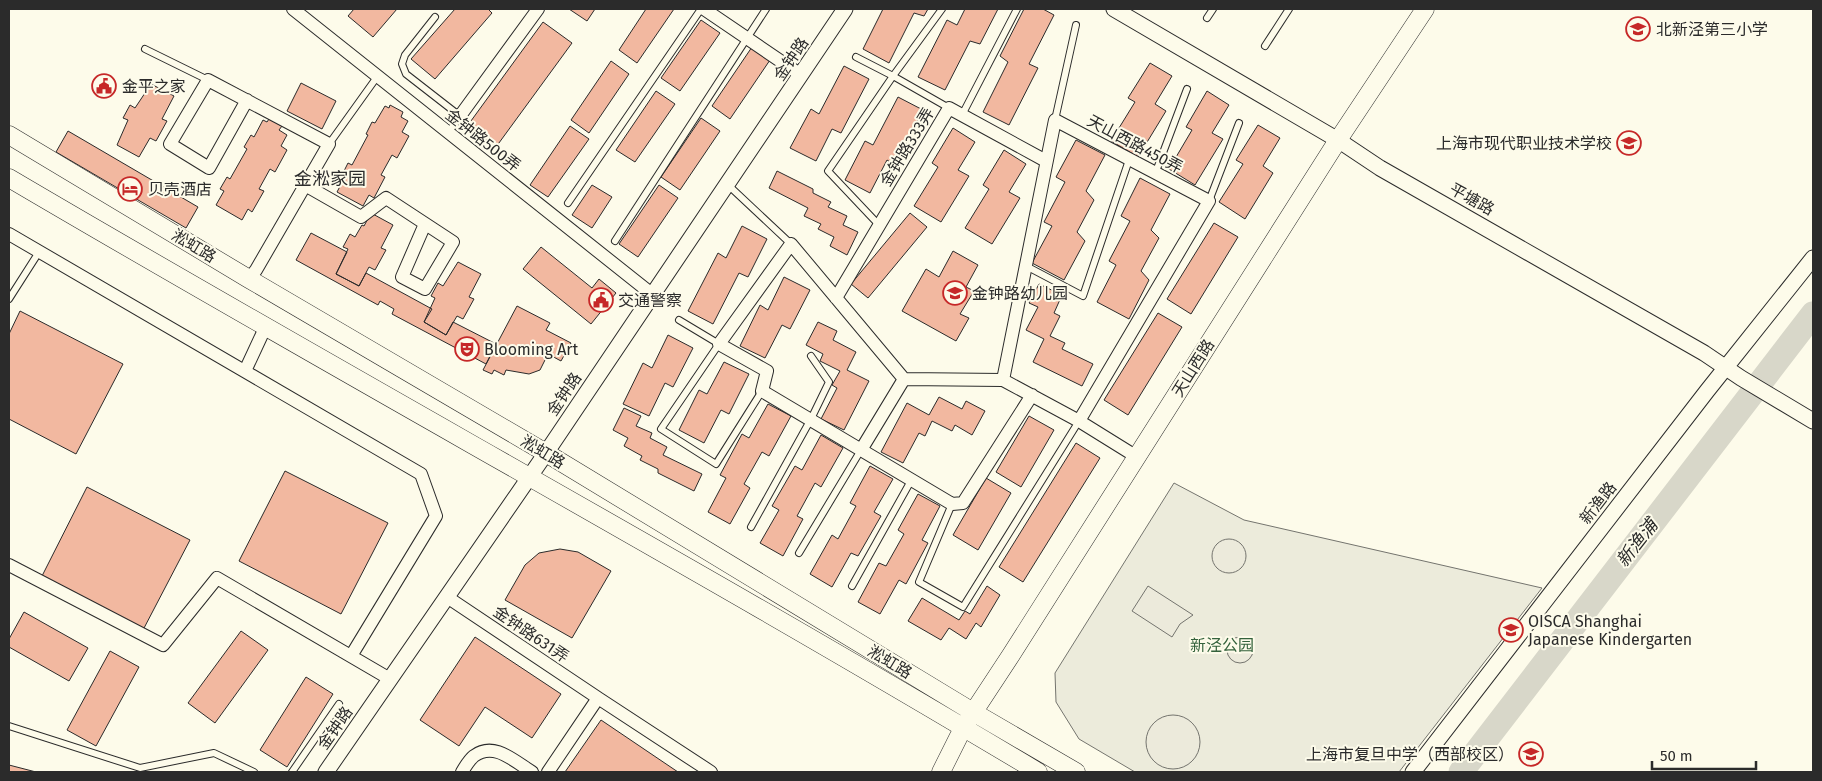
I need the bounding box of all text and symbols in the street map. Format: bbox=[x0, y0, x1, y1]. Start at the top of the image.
school or university icon: 北新泾第三小学 bbox=[1625, 16, 1651, 42]
place label: 北新泾第三小学 bbox=[1656, 20, 1768, 39]
street label: 金钟路 bbox=[770, 34, 812, 84]
public building icon: 金平之家 bbox=[91, 73, 117, 99]
place label: 金平之家 bbox=[122, 77, 186, 96]
street label: 金钟路333弄 bbox=[876, 104, 938, 190]
street label: 金钟路500弄 bbox=[442, 105, 524, 175]
street label: 天山西路450弄 bbox=[1084, 111, 1186, 177]
school or university icon: 上海市现代职业技术学校 bbox=[1616, 130, 1642, 156]
place label: 上海市现代职业技术学校 bbox=[1436, 134, 1612, 153]
district label: 金淞家园 bbox=[294, 168, 366, 190]
hotel icon: 贝壳酒店 bbox=[117, 176, 143, 202]
street label: 平塘路 bbox=[1446, 179, 1498, 219]
place label: 贝壳酒店 bbox=[148, 180, 212, 199]
street label: 淞虹路 bbox=[169, 225, 219, 267]
school or university icon: 金钟路幼儿园 bbox=[942, 280, 968, 306]
place label: 金钟路幼儿园 bbox=[972, 284, 1068, 303]
public building icon: 交通警察 bbox=[588, 287, 614, 313]
place label: 交通警察 bbox=[618, 291, 682, 310]
theatre icon: Blooming Art bbox=[454, 336, 480, 362]
street label: 天山西路 bbox=[1168, 336, 1218, 400]
place label: Blooming Art bbox=[484, 340, 579, 359]
street label: 金钟路 bbox=[543, 369, 585, 419]
street label: 淞虹路 bbox=[518, 431, 568, 473]
street label: 新渔路 bbox=[1576, 478, 1620, 528]
water label: 新渔浦 bbox=[1612, 513, 1664, 571]
street label: 金钟路631弄 bbox=[490, 602, 572, 666]
place label: OISCA Shanghai Japanese Kindergarten bbox=[1528, 612, 1692, 649]
school or university icon: OISCA Shanghai Japanese Kindergarten bbox=[1498, 617, 1524, 643]
park label: 新泾公园 bbox=[1190, 636, 1254, 655]
street label: 淞虹路 bbox=[865, 641, 915, 683]
street label: 金钟路 bbox=[313, 703, 357, 753]
scale bar bbox=[1652, 738, 1756, 770]
school or university icon: 上海市复旦中学（西部校区） bbox=[1518, 741, 1544, 767]
place label: 上海市复旦中学（西部校区） bbox=[1306, 745, 1514, 764]
text: 50 m bbox=[1660, 747, 1693, 765]

